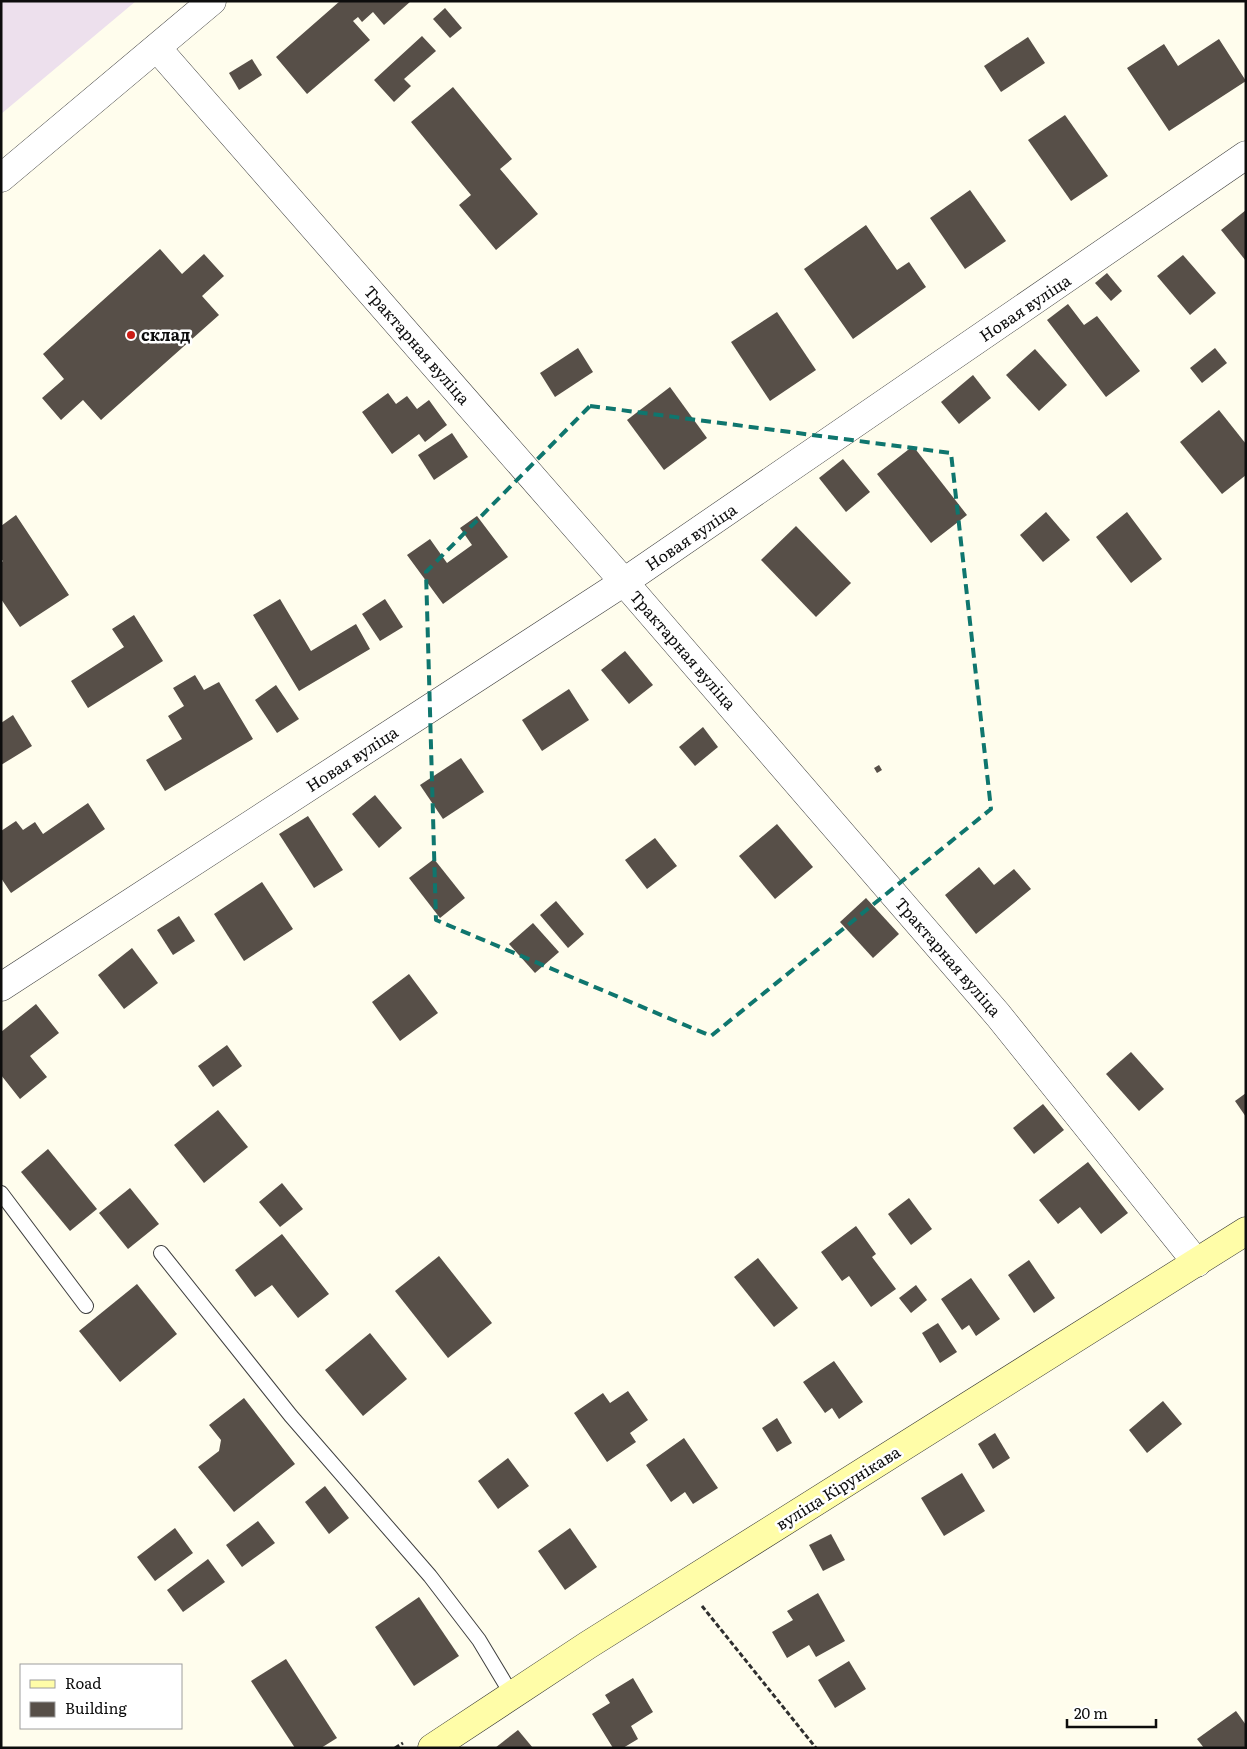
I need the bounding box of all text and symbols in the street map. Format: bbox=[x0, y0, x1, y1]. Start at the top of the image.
street label: Новая вуліца bbox=[974, 268, 1075, 347]
street label: Трактарная вуліца bbox=[359, 279, 477, 410]
place label: склад bbox=[141, 322, 190, 346]
marker: склад bbox=[125, 329, 137, 341]
street label: Новая вуліца bbox=[640, 497, 741, 576]
street label: Трактарная вуліца bbox=[625, 584, 743, 715]
street label: Новая вуліца bbox=[301, 719, 403, 797]
street label: Трактарная вуліца bbox=[890, 891, 1008, 1022]
street label: вуліца Кірунікава bbox=[770, 1439, 905, 1535]
legend bbox=[20, 1664, 182, 1729]
text: Road bbox=[65, 1671, 101, 1694]
text: Building bbox=[65, 1696, 127, 1719]
scale bar bbox=[1067, 1696, 1156, 1728]
text: 20 m bbox=[1074, 1701, 1108, 1724]

